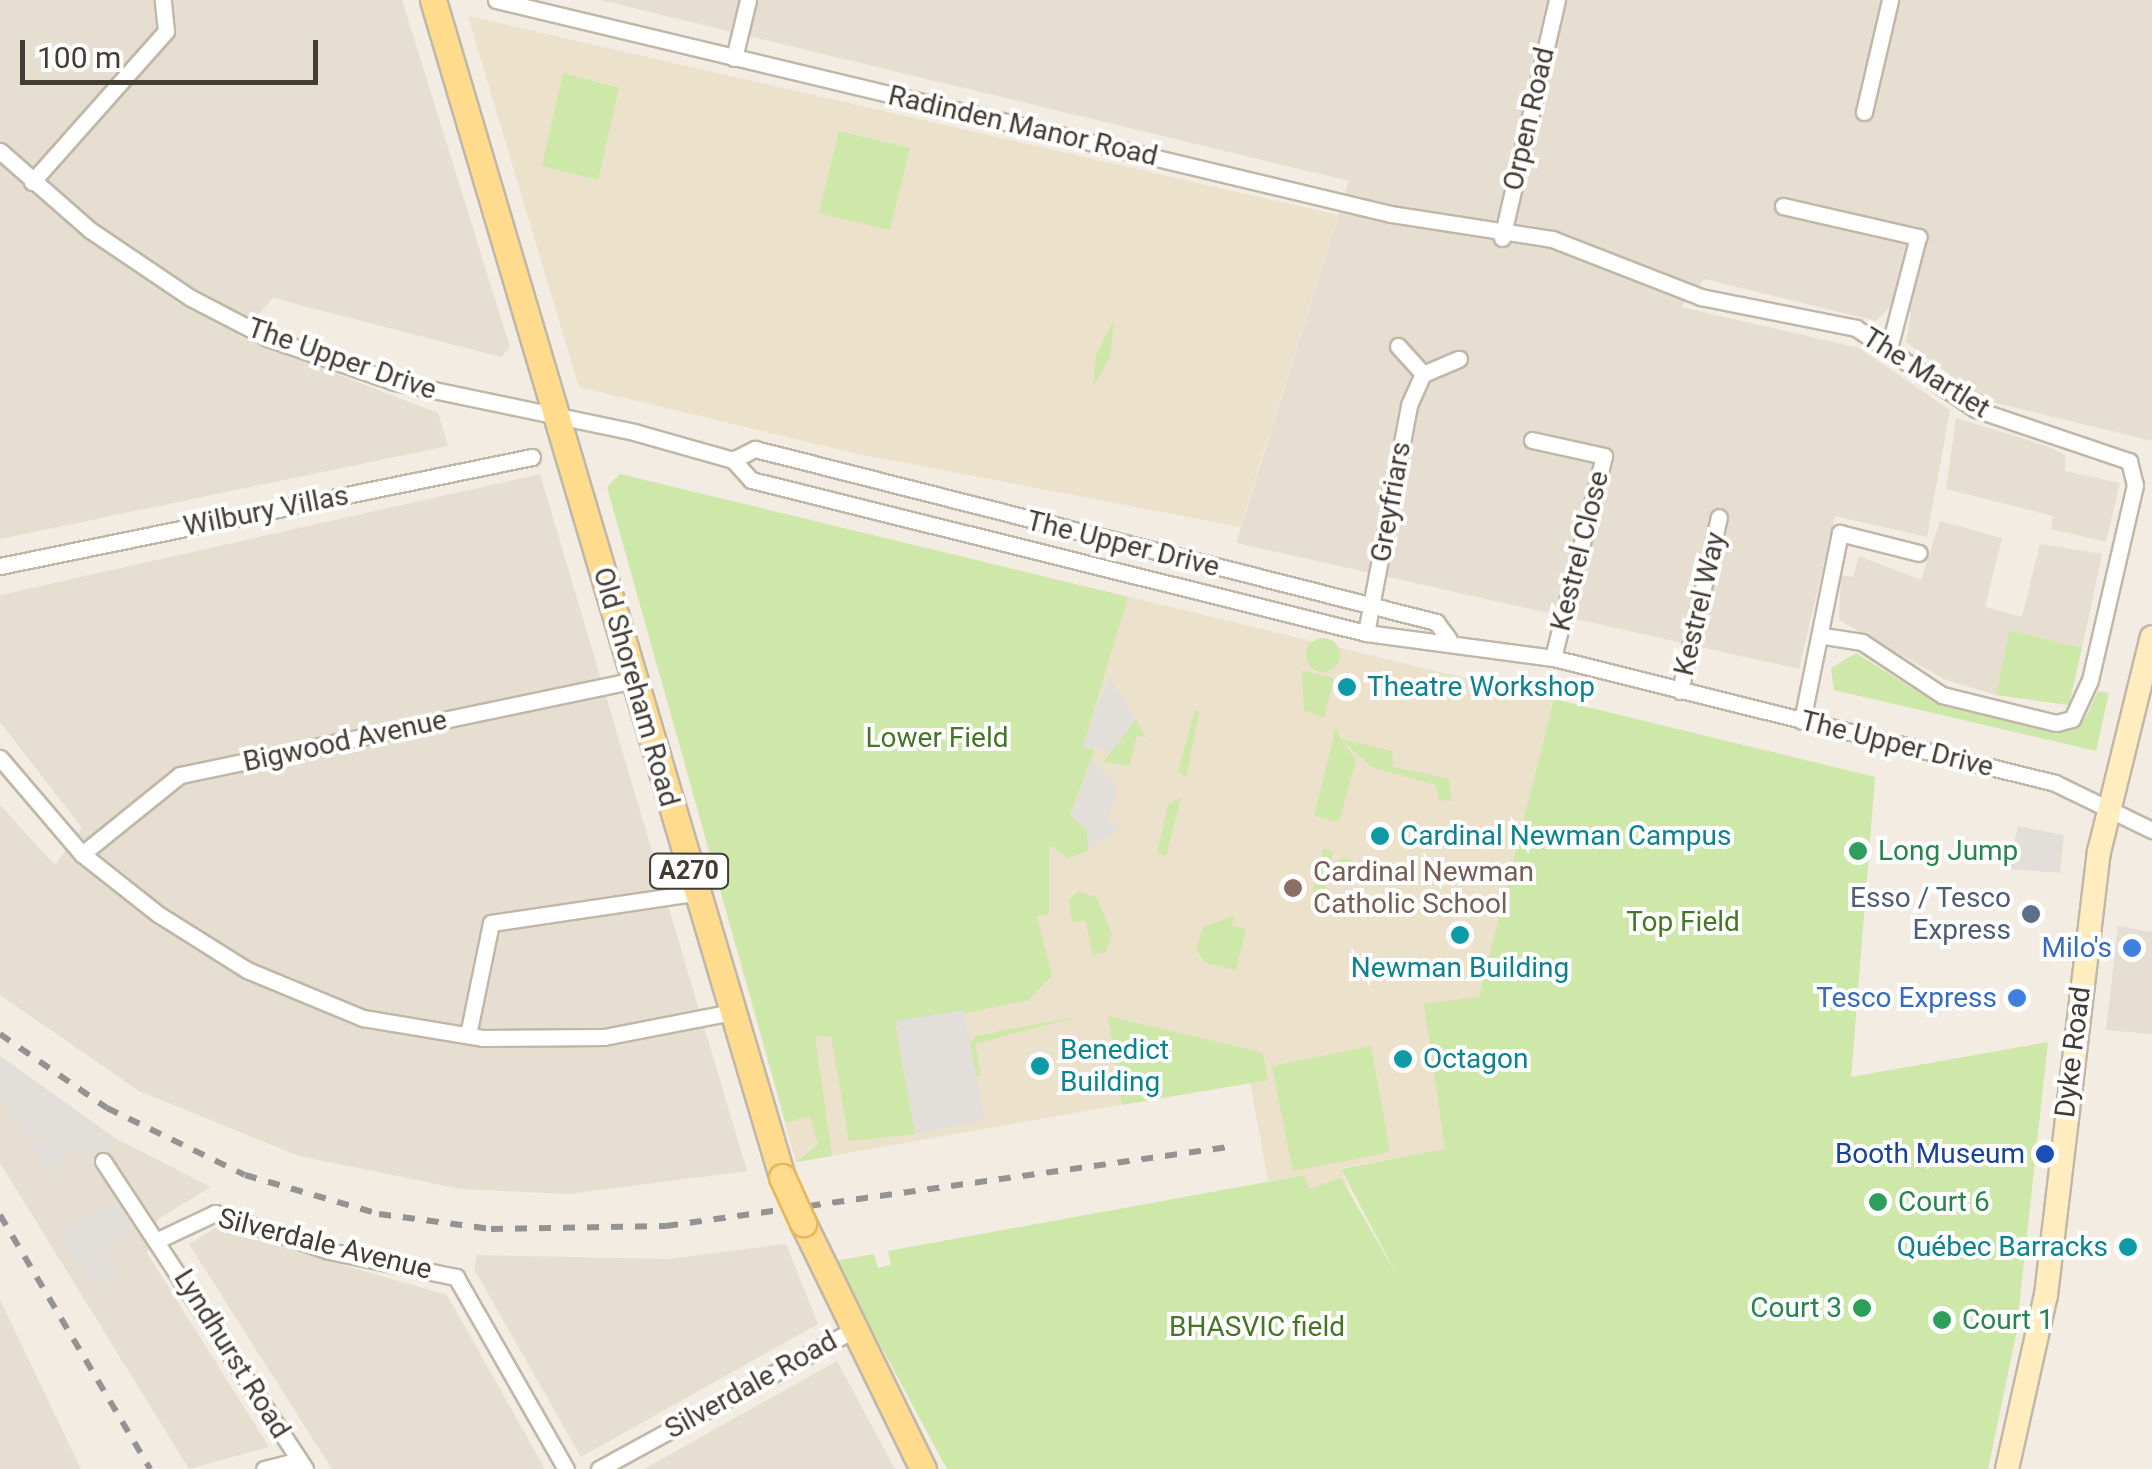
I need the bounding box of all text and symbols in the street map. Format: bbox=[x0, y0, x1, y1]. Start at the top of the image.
scale bar bbox=[25, 20, 322, 82]
text: 100 m bbox=[37, 40, 121, 75]
street label: Orpen Road bbox=[1496, 44, 1562, 194]
street label: Radinden Manor Road bbox=[885, 79, 1161, 173]
street label: The Upper Drive bbox=[243, 311, 441, 407]
street label: The Martlet bbox=[1856, 321, 1996, 425]
street label: Greyfriars bbox=[1364, 439, 1418, 565]
street label: Kestrel Close bbox=[1544, 467, 1616, 635]
street label: Wilbury Villas bbox=[181, 479, 351, 543]
street label: The Upper Drive bbox=[1023, 504, 1223, 584]
street label: Kestrel Way bbox=[1667, 529, 1733, 679]
street label: Old Shoreham Road bbox=[586, 564, 686, 810]
place label: Theatre Workshop bbox=[1367, 670, 1595, 704]
marker: Theatre Workshop bbox=[1336, 676, 1358, 698]
street label: Bigwood Avenue bbox=[240, 703, 450, 779]
street label: The Upper Drive bbox=[1797, 704, 1997, 784]
park label: Lower Field bbox=[865, 721, 1009, 755]
place label: Cardinal Newman Campus bbox=[1400, 819, 1731, 853]
marker: Cardinal Newman Campus bbox=[1369, 825, 1391, 847]
place label: Long Jump bbox=[1878, 834, 2018, 868]
marker: Long Jump bbox=[1847, 840, 1869, 862]
road number: A270 bbox=[649, 851, 729, 891]
place label: Cardinal Newman Catholic School bbox=[1313, 855, 1534, 921]
marker: Cardinal Newman Catholic School bbox=[1282, 877, 1304, 899]
place label: Esso / Tesco Express bbox=[1849, 881, 2011, 947]
marker: Esso / Tesco Express bbox=[2020, 903, 2042, 925]
park label: Top Field bbox=[1626, 905, 1740, 939]
marker: Newman Building bbox=[1449, 924, 1471, 946]
place label: Milo's bbox=[2042, 931, 2112, 965]
marker: Milo's bbox=[2121, 937, 2143, 959]
place label: Newman Building bbox=[1351, 951, 1569, 985]
place label: Tesco Express bbox=[1816, 981, 1997, 1015]
street label: Dyke Road bbox=[2048, 985, 2098, 1119]
marker: Tesco Express bbox=[2006, 987, 2028, 1009]
place label: Benedict Building bbox=[1060, 1033, 1169, 1099]
place label: Octagon bbox=[1423, 1042, 1528, 1076]
marker: Octagon bbox=[1392, 1048, 1414, 1070]
marker: Benedict Building bbox=[1029, 1055, 1051, 1077]
place label: Booth Museum bbox=[1835, 1137, 2025, 1171]
marker: Booth Museum bbox=[2034, 1143, 2056, 1165]
place label: Court 6 bbox=[1898, 1185, 1990, 1219]
marker: Court 6 bbox=[1867, 1191, 1889, 1213]
street label: Silverdale Avenue bbox=[215, 1201, 435, 1287]
place label: Québec Barracks bbox=[1897, 1230, 2108, 1264]
marker: Québec Barracks bbox=[2117, 1236, 2139, 1258]
street label: Lyndhurst Road bbox=[167, 1263, 297, 1445]
place label: Court 3 bbox=[1750, 1291, 1842, 1325]
marker: Court 3 bbox=[1851, 1297, 1873, 1319]
place label: Court 1 bbox=[1962, 1303, 2054, 1337]
marker: Court 1 bbox=[1931, 1309, 1953, 1331]
park label: BHASVIC field bbox=[1169, 1310, 1345, 1344]
street label: Silverdale Road bbox=[659, 1324, 843, 1446]

